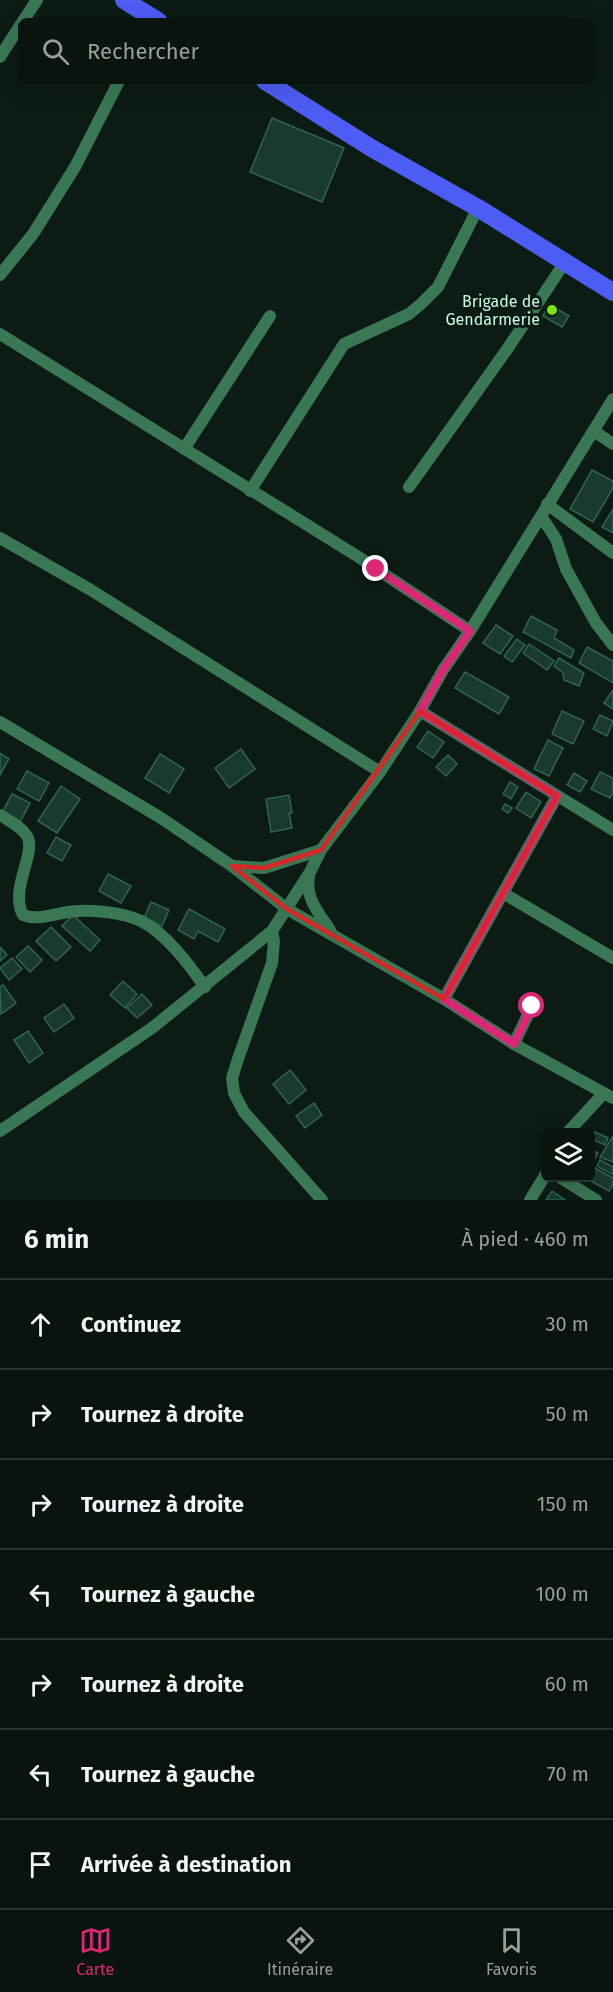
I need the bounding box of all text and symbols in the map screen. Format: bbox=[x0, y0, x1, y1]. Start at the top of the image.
search box bbox=[18, 18, 595, 84]
icon: search bbox=[39, 35, 72, 68]
text: Rechercher bbox=[87, 38, 199, 65]
place label: Brigade de Gendarmerie bbox=[446, 292, 540, 329]
marker: Brigade de Gendarmerie bbox=[545, 303, 559, 317]
route end bbox=[362, 555, 388, 581]
route start bbox=[518, 992, 544, 1018]
map controls bbox=[541, 1128, 595, 1182]
button: layers bbox=[541, 1128, 595, 1182]
text: 6 min bbox=[24, 1224, 89, 1255]
text: À pied · 460 m bbox=[462, 1227, 589, 1251]
icon: ahead bbox=[24, 1308, 57, 1341]
text: Continuez bbox=[81, 1311, 181, 1338]
text: 30 m bbox=[545, 1312, 589, 1336]
icon: right bbox=[24, 1398, 57, 1431]
text: Tournez à droite bbox=[81, 1401, 244, 1428]
text: 50 m bbox=[545, 1402, 589, 1426]
icon: right bbox=[24, 1488, 57, 1521]
text: Tournez à droite bbox=[81, 1491, 244, 1518]
text: 150 m bbox=[537, 1492, 589, 1516]
icon: left bbox=[24, 1578, 57, 1611]
text: Tournez à gauche bbox=[81, 1581, 255, 1608]
text: 100 m bbox=[536, 1582, 589, 1606]
icon: right bbox=[24, 1668, 57, 1701]
text: Tournez à droite bbox=[81, 1671, 244, 1698]
text: 60 m bbox=[545, 1672, 589, 1696]
icon: left bbox=[24, 1758, 57, 1791]
text: Tournez à gauche bbox=[81, 1761, 255, 1788]
text: 70 m bbox=[547, 1762, 589, 1786]
icon: arrive bbox=[24, 1848, 57, 1881]
text: Arrivée à destination bbox=[81, 1851, 291, 1878]
tab: Carte bbox=[76, 1924, 114, 1979]
tab: Itinéraire bbox=[267, 1924, 333, 1979]
tab: Favoris bbox=[486, 1924, 537, 1979]

